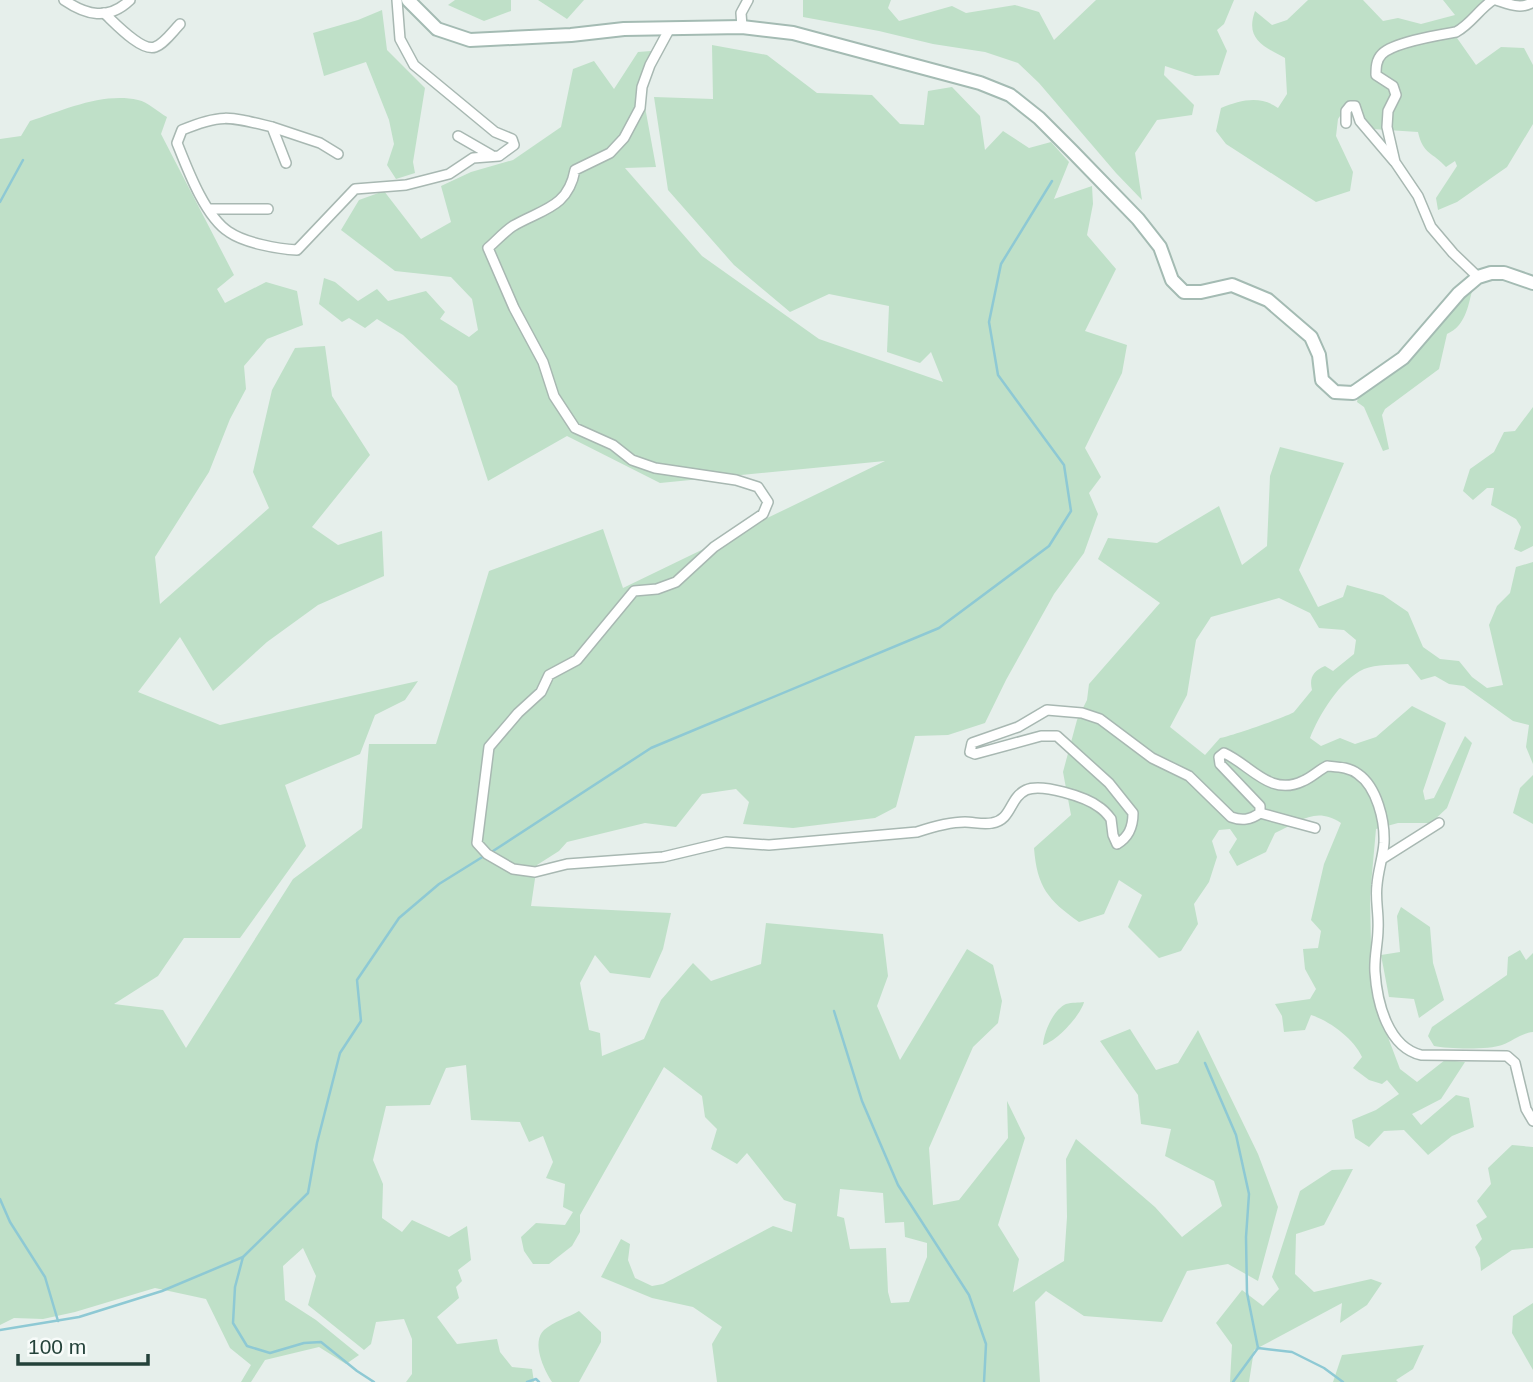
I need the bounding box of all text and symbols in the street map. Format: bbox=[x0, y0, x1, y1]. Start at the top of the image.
scale bar bbox=[18, 1322, 147, 1366]
text: 100 m bbox=[28, 1335, 86, 1358]

